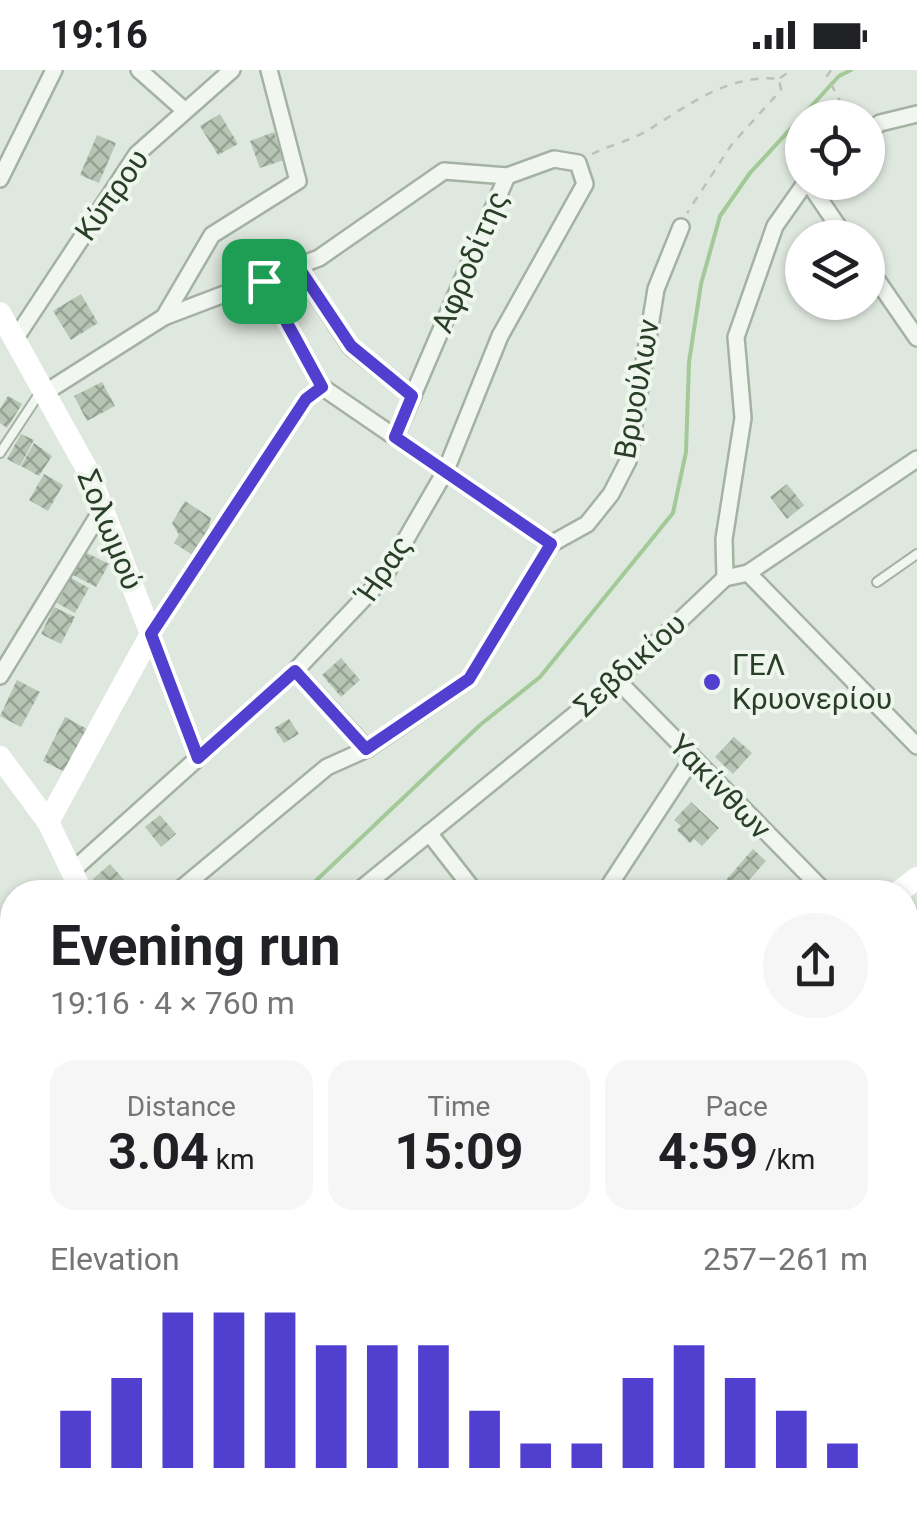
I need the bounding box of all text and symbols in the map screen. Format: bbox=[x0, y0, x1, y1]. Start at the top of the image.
text: 19:16 bbox=[50, 13, 148, 57]
map controls bbox=[785, 100, 885, 320]
button: locate bbox=[785, 100, 885, 200]
street label: Κύπρου bbox=[68, 142, 156, 247]
street label: Αφροδίτης bbox=[424, 186, 515, 338]
button: layers bbox=[785, 220, 885, 320]
pin bbox=[222, 239, 307, 324]
icon: arrive bbox=[237, 254, 292, 309]
street label: Βρυούλων bbox=[607, 316, 666, 462]
street label: Σολωμού bbox=[71, 465, 150, 595]
street label: Ήρας bbox=[348, 529, 418, 610]
street label: Σεβδικίου bbox=[567, 606, 693, 724]
place label: ΓΕΛ Κρυονερίου bbox=[732, 647, 892, 716]
marker: ΓΕΛ Κρυονερίου bbox=[701, 671, 723, 693]
street label: Υακίνθων bbox=[662, 727, 779, 846]
button: share bbox=[763, 913, 868, 1018]
text: Evening run bbox=[50, 914, 341, 978]
text: 19:16 · 4 × 760 m bbox=[50, 984, 295, 1022]
text: Distance bbox=[127, 1090, 236, 1123]
text: Time bbox=[428, 1090, 490, 1123]
text: Pace bbox=[706, 1090, 768, 1123]
text: 3.04 bbox=[108, 1123, 209, 1181]
text: 15:09 bbox=[395, 1123, 523, 1181]
text: 4:59 bbox=[658, 1123, 758, 1181]
text: km bbox=[209, 1143, 254, 1176]
text: /km bbox=[758, 1143, 815, 1176]
text: Elevation bbox=[50, 1240, 180, 1278]
text: 257–261 m bbox=[703, 1240, 868, 1278]

